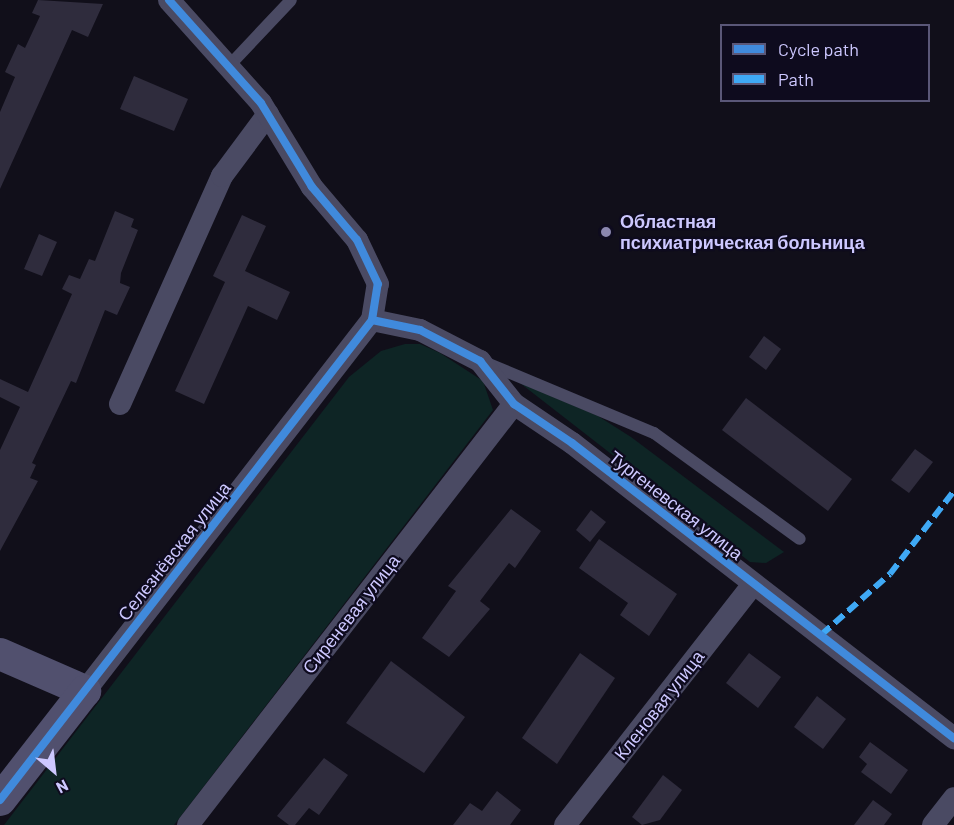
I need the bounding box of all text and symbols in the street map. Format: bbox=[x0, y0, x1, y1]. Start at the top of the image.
legend bbox=[720, 24, 930, 102]
text: Cycle path bbox=[778, 38, 859, 60]
text: Path bbox=[778, 68, 814, 90]
place label: Областная психиатрическая больница bbox=[620, 211, 865, 254]
marker: Областная психиатрическая больница bbox=[597, 223, 615, 241]
street label: Тургеневская улица bbox=[605, 446, 747, 564]
street label: Селезнёвская улица bbox=[113, 477, 235, 625]
street label: Сиреневая улица bbox=[298, 550, 404, 678]
street label: Кленовая улица bbox=[610, 646, 708, 764]
north arrow bbox=[24, 741, 84, 801]
text: N bbox=[54, 776, 72, 798]

